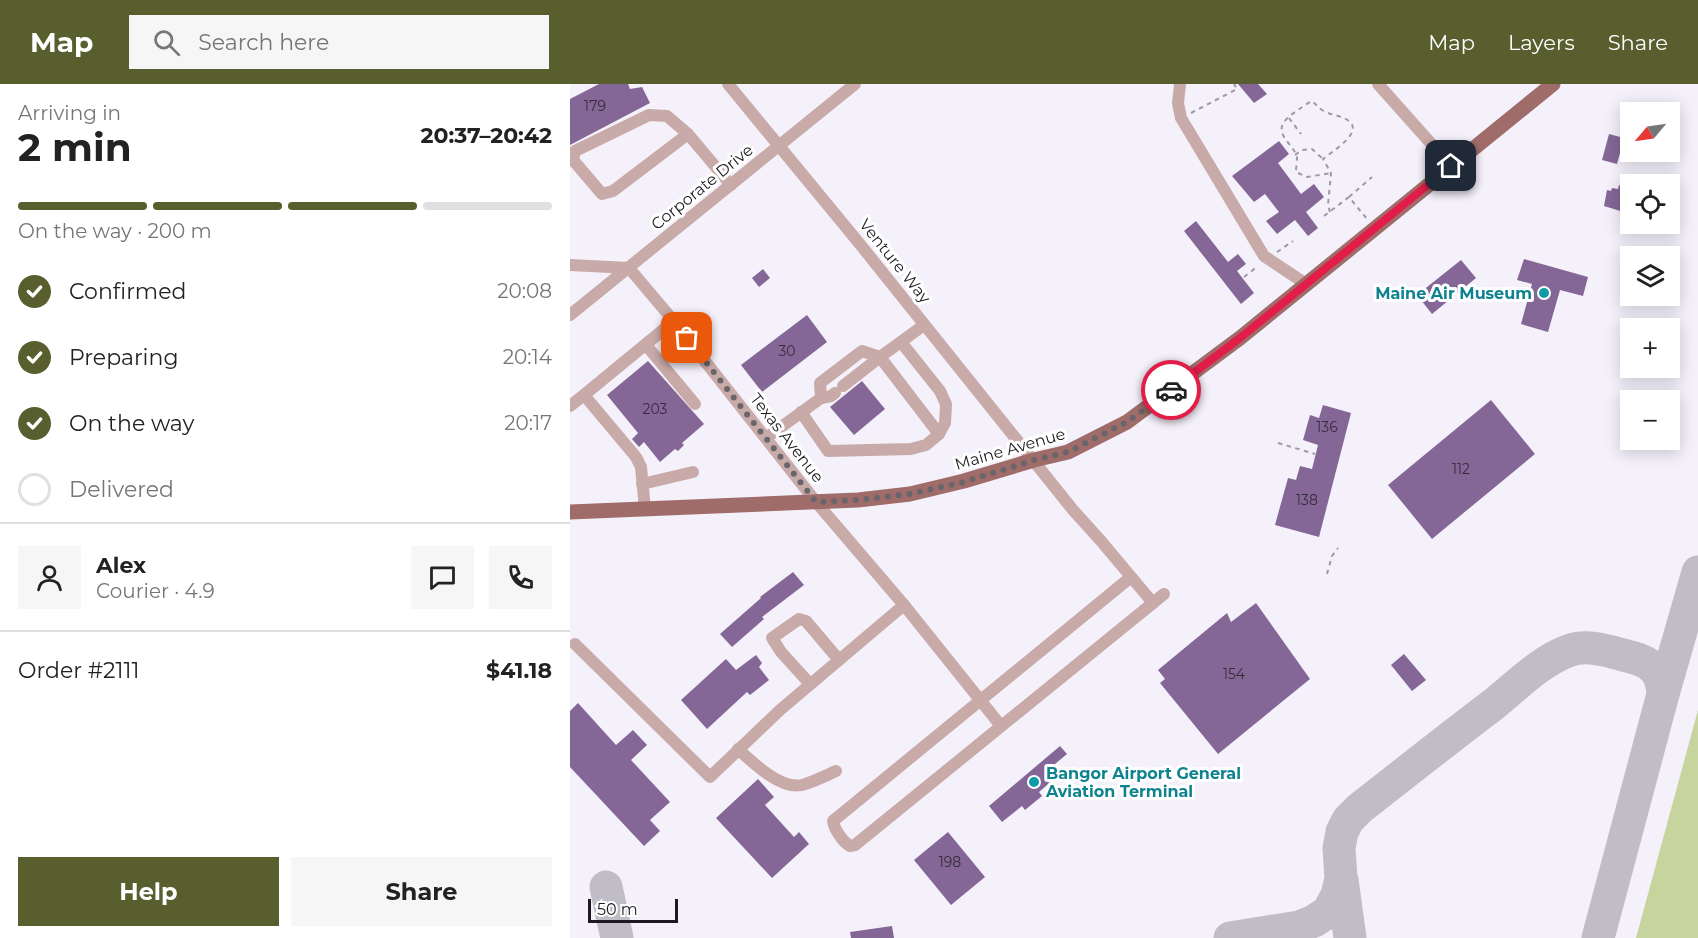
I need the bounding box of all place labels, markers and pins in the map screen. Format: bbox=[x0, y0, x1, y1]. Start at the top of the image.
pin bbox=[1425, 140, 1476, 191]
place label: Maine Air Museum bbox=[1375, 284, 1532, 303]
marker: Maine Air Museum bbox=[1537, 286, 1551, 300]
pin bbox=[661, 312, 712, 363]
place label: Bangor Airport General Aviation Terminal bbox=[1045, 764, 1241, 801]
marker: Bangor Airport General Aviation Terminal bbox=[1027, 775, 1041, 789]

